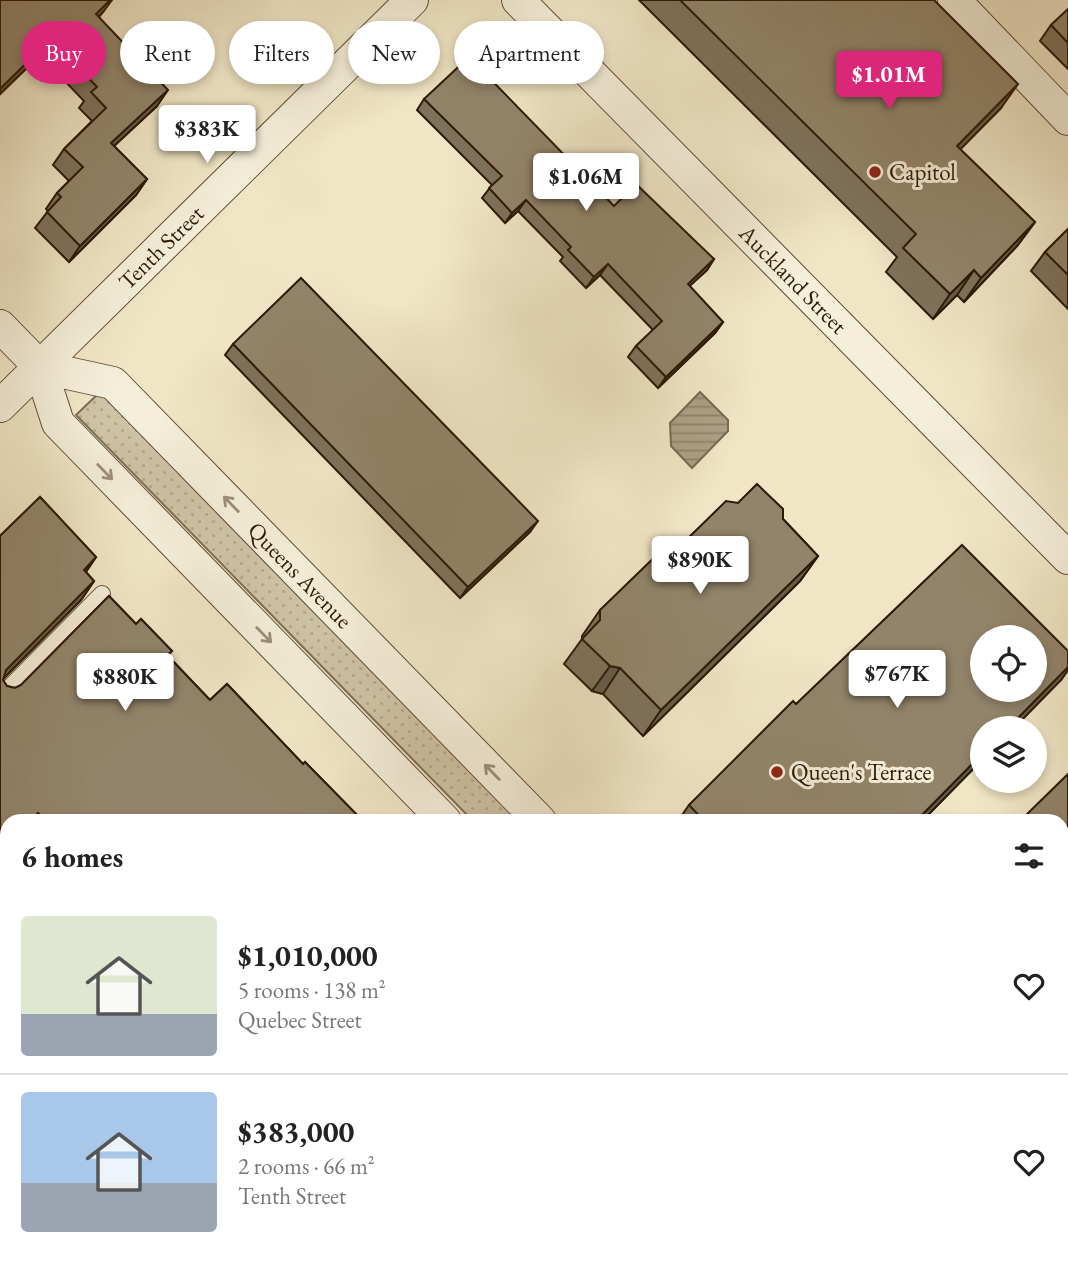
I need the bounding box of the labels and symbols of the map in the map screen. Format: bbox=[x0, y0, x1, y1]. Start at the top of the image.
pin: $1.01M bbox=[832, 52, 946, 111]
pin: $383K bbox=[158, 106, 256, 165]
pin: $1.06M bbox=[529, 154, 643, 213]
place label: Capitol bbox=[889, 157, 956, 187]
marker: Capitol bbox=[867, 164, 883, 180]
street label: Tenth Street bbox=[112, 198, 211, 296]
street label: Auckland Street bbox=[732, 217, 854, 341]
one-way arrow bbox=[97, 463, 114, 480]
one-way arrow bbox=[222, 495, 239, 512]
street label: Queens Avenue bbox=[241, 515, 359, 635]
pin: $890K bbox=[651, 536, 749, 596]
one-way arrow bbox=[255, 626, 272, 643]
pin: $767K bbox=[848, 650, 946, 710]
pin: $880K bbox=[76, 654, 174, 713]
place label: Queen's Terrace bbox=[791, 757, 932, 787]
one-way arrow bbox=[484, 764, 501, 781]
marker: Queen's Terrace bbox=[769, 764, 785, 780]

